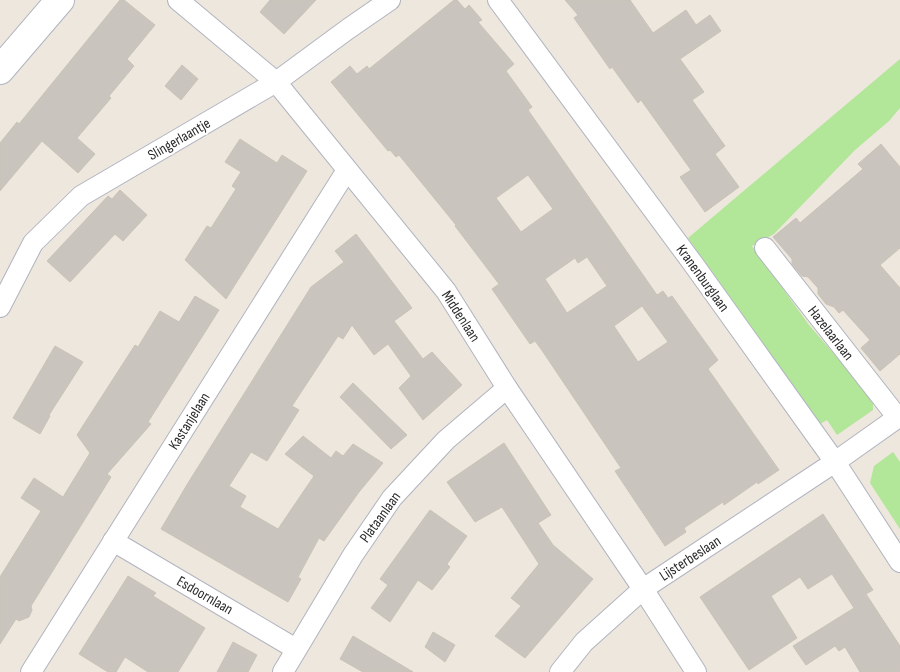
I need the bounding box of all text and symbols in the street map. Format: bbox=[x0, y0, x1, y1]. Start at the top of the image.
street label: Slingerlaantje bbox=[145, 114, 214, 165]
street label: Kranenburglaan bbox=[672, 241, 733, 316]
street label: Middenlaan bbox=[437, 287, 484, 346]
street label: Hazelaarlaan bbox=[803, 302, 858, 364]
street label: Kastanjelaan bbox=[164, 389, 214, 453]
street label: Plataanlaan bbox=[356, 488, 405, 546]
street label: Lijsterbeslaan bbox=[656, 531, 725, 585]
street label: Esdoornlaan bbox=[173, 572, 236, 619]

